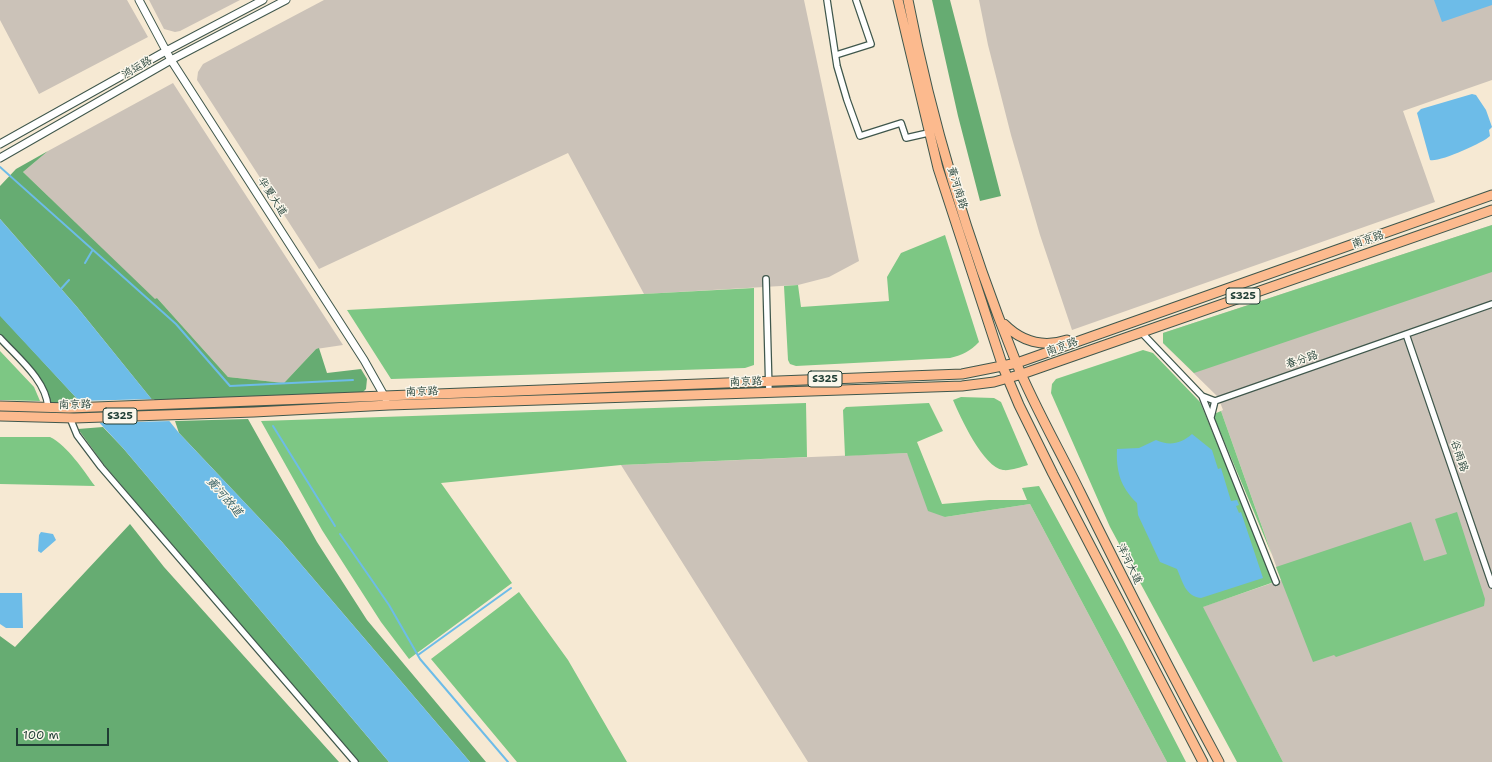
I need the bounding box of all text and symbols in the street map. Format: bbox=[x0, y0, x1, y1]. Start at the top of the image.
street label: 鸿运路 bbox=[119, 54, 155, 82]
street label: 黄河南路 bbox=[944, 165, 970, 211]
street label: 华夏大道 bbox=[254, 175, 290, 219]
street label: 南京路 bbox=[1350, 228, 1386, 252]
road number: S325 bbox=[1226, 288, 1260, 304]
street label: 南京路 bbox=[1044, 335, 1080, 359]
street label: 春分路 bbox=[1284, 348, 1320, 372]
road number: S325 bbox=[808, 371, 842, 387]
street label: 南京路 bbox=[729, 375, 763, 389]
street label: 南京路 bbox=[405, 385, 439, 399]
street label: 南京路 bbox=[58, 398, 92, 412]
road number: S325 bbox=[103, 408, 137, 424]
street label: 谷雨路 bbox=[1447, 438, 1471, 474]
water label: 黄河故道 bbox=[203, 474, 245, 520]
street label: 洋河大道 bbox=[1113, 541, 1145, 587]
scale bar bbox=[18, 720, 111, 746]
text: 100 m bbox=[23, 727, 59, 743]

